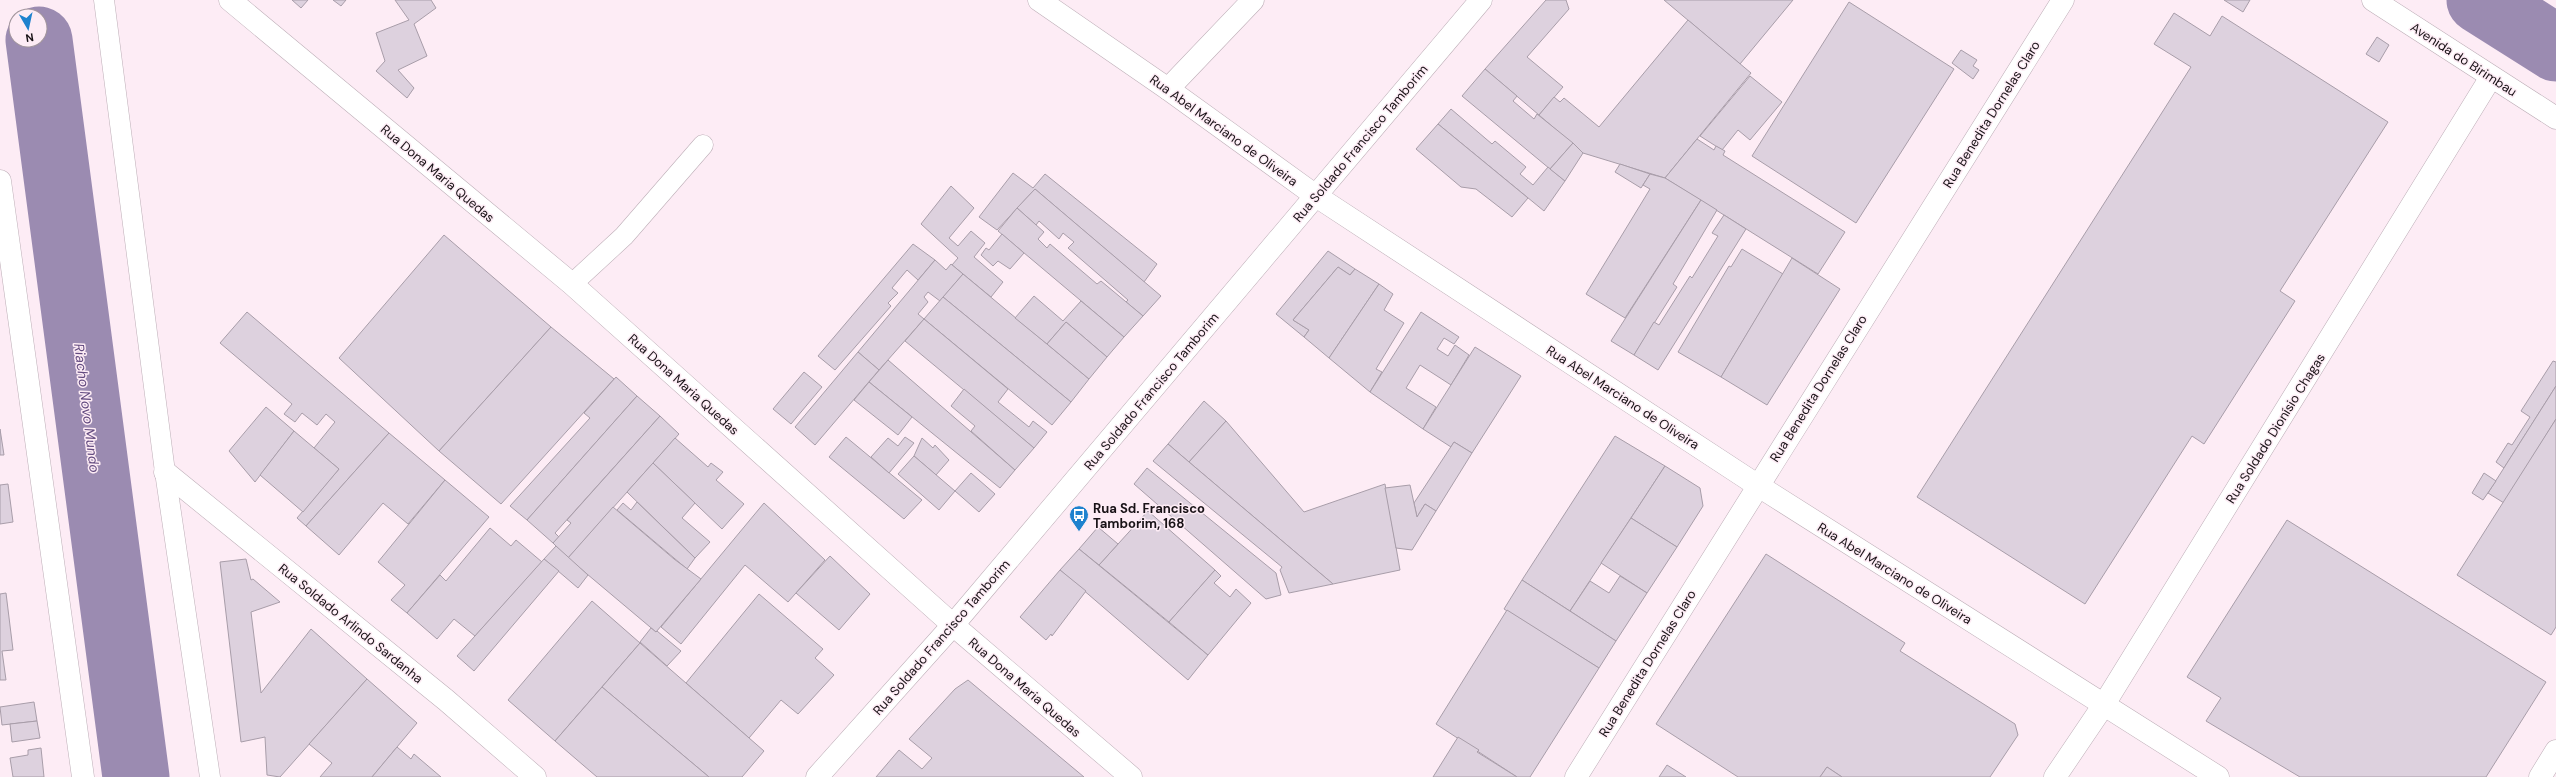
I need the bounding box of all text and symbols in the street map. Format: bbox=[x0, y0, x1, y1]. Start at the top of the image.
north arrow bbox=[8, 8, 48, 48]
street label: Avenida do Birimbau bbox=[2407, 19, 2520, 100]
text: N bbox=[25, 30, 35, 45]
street label: Rua Benedita Dornelas Claro bbox=[1939, 37, 2044, 191]
street label: Rua Soldado Francisco Tamborim bbox=[1289, 61, 1431, 226]
street label: Rua Abel Marciano de Oliveira bbox=[1146, 71, 1301, 190]
street label: Rua Dona Maria Quedas bbox=[377, 121, 498, 226]
street label: Rua Soldado Francisco Tamborim bbox=[1080, 309, 1222, 474]
street label: Rua Benedita Dornelas Claro bbox=[1766, 311, 1871, 465]
street label: Rua Dona Maria Quedas bbox=[625, 330, 743, 439]
water label: Riacho Novo Mundo bbox=[70, 342, 104, 474]
street label: Rua Abel Marciano de Oliveira bbox=[1543, 342, 1702, 453]
street label: Rua Soldado Dionísio Chagas bbox=[2222, 350, 2329, 507]
place label: Rua Sd. Francisco Tamborim, 168 bbox=[1093, 500, 1205, 532]
bus stop icon: Rua Sd. Francisco Tamborim, 168 bbox=[1068, 504, 1090, 532]
street label: Rua Abel Marciano de Oliveira bbox=[1814, 519, 1975, 628]
street label: Rua Soldado Francisco Tamborim bbox=[869, 556, 1014, 719]
street label: Rua Soldado Arlindo Sardanha bbox=[275, 560, 426, 687]
street label: Rua Benedita Dornelas Claro bbox=[1595, 586, 1700, 740]
street label: Rua Dona Maria Quedas bbox=[965, 634, 1084, 741]

